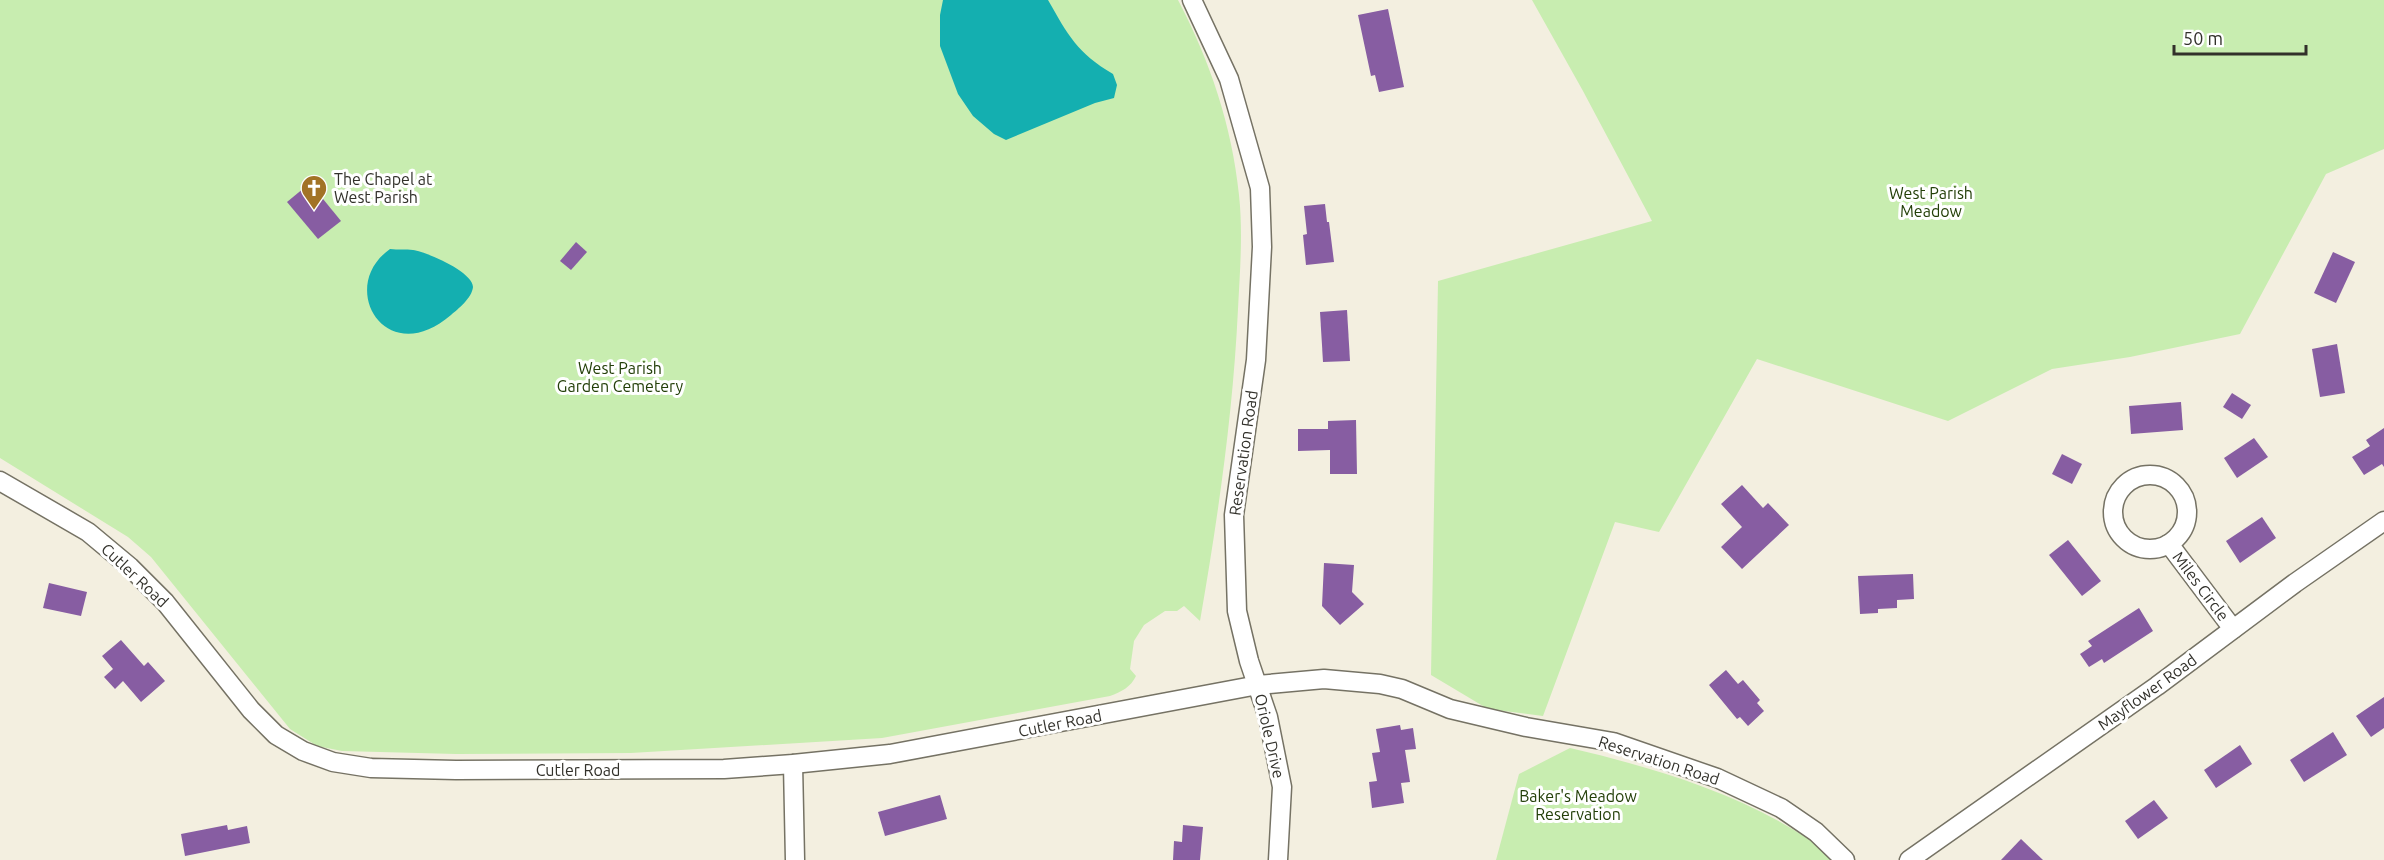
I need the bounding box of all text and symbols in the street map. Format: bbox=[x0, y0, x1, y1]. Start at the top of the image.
scale bar bbox=[2174, 18, 2306, 56]
text: 50 m bbox=[2183, 28, 2223, 48]
place label: The Chapel at West Parish bbox=[334, 170, 433, 206]
church icon: The Chapel at West Parish bbox=[299, 173, 329, 211]
park label: West Parish Meadow bbox=[1889, 184, 1973, 220]
park label: West Parish Garden Cemetery bbox=[557, 359, 683, 395]
street label: Reservation Road bbox=[1225, 389, 1261, 517]
street label: Cutler Road bbox=[98, 540, 172, 610]
street label: Miles Circle bbox=[2169, 548, 2233, 624]
street label: Mayflower Road bbox=[2094, 650, 2200, 734]
street label: Oriole Drive bbox=[1252, 692, 1288, 780]
street label: Cutler Road bbox=[1017, 706, 1103, 740]
street label: Reservation Road bbox=[1596, 732, 1722, 788]
street label: Cutler Road bbox=[536, 761, 620, 779]
park label: Baker's Meadow Reservation bbox=[1519, 787, 1637, 823]

